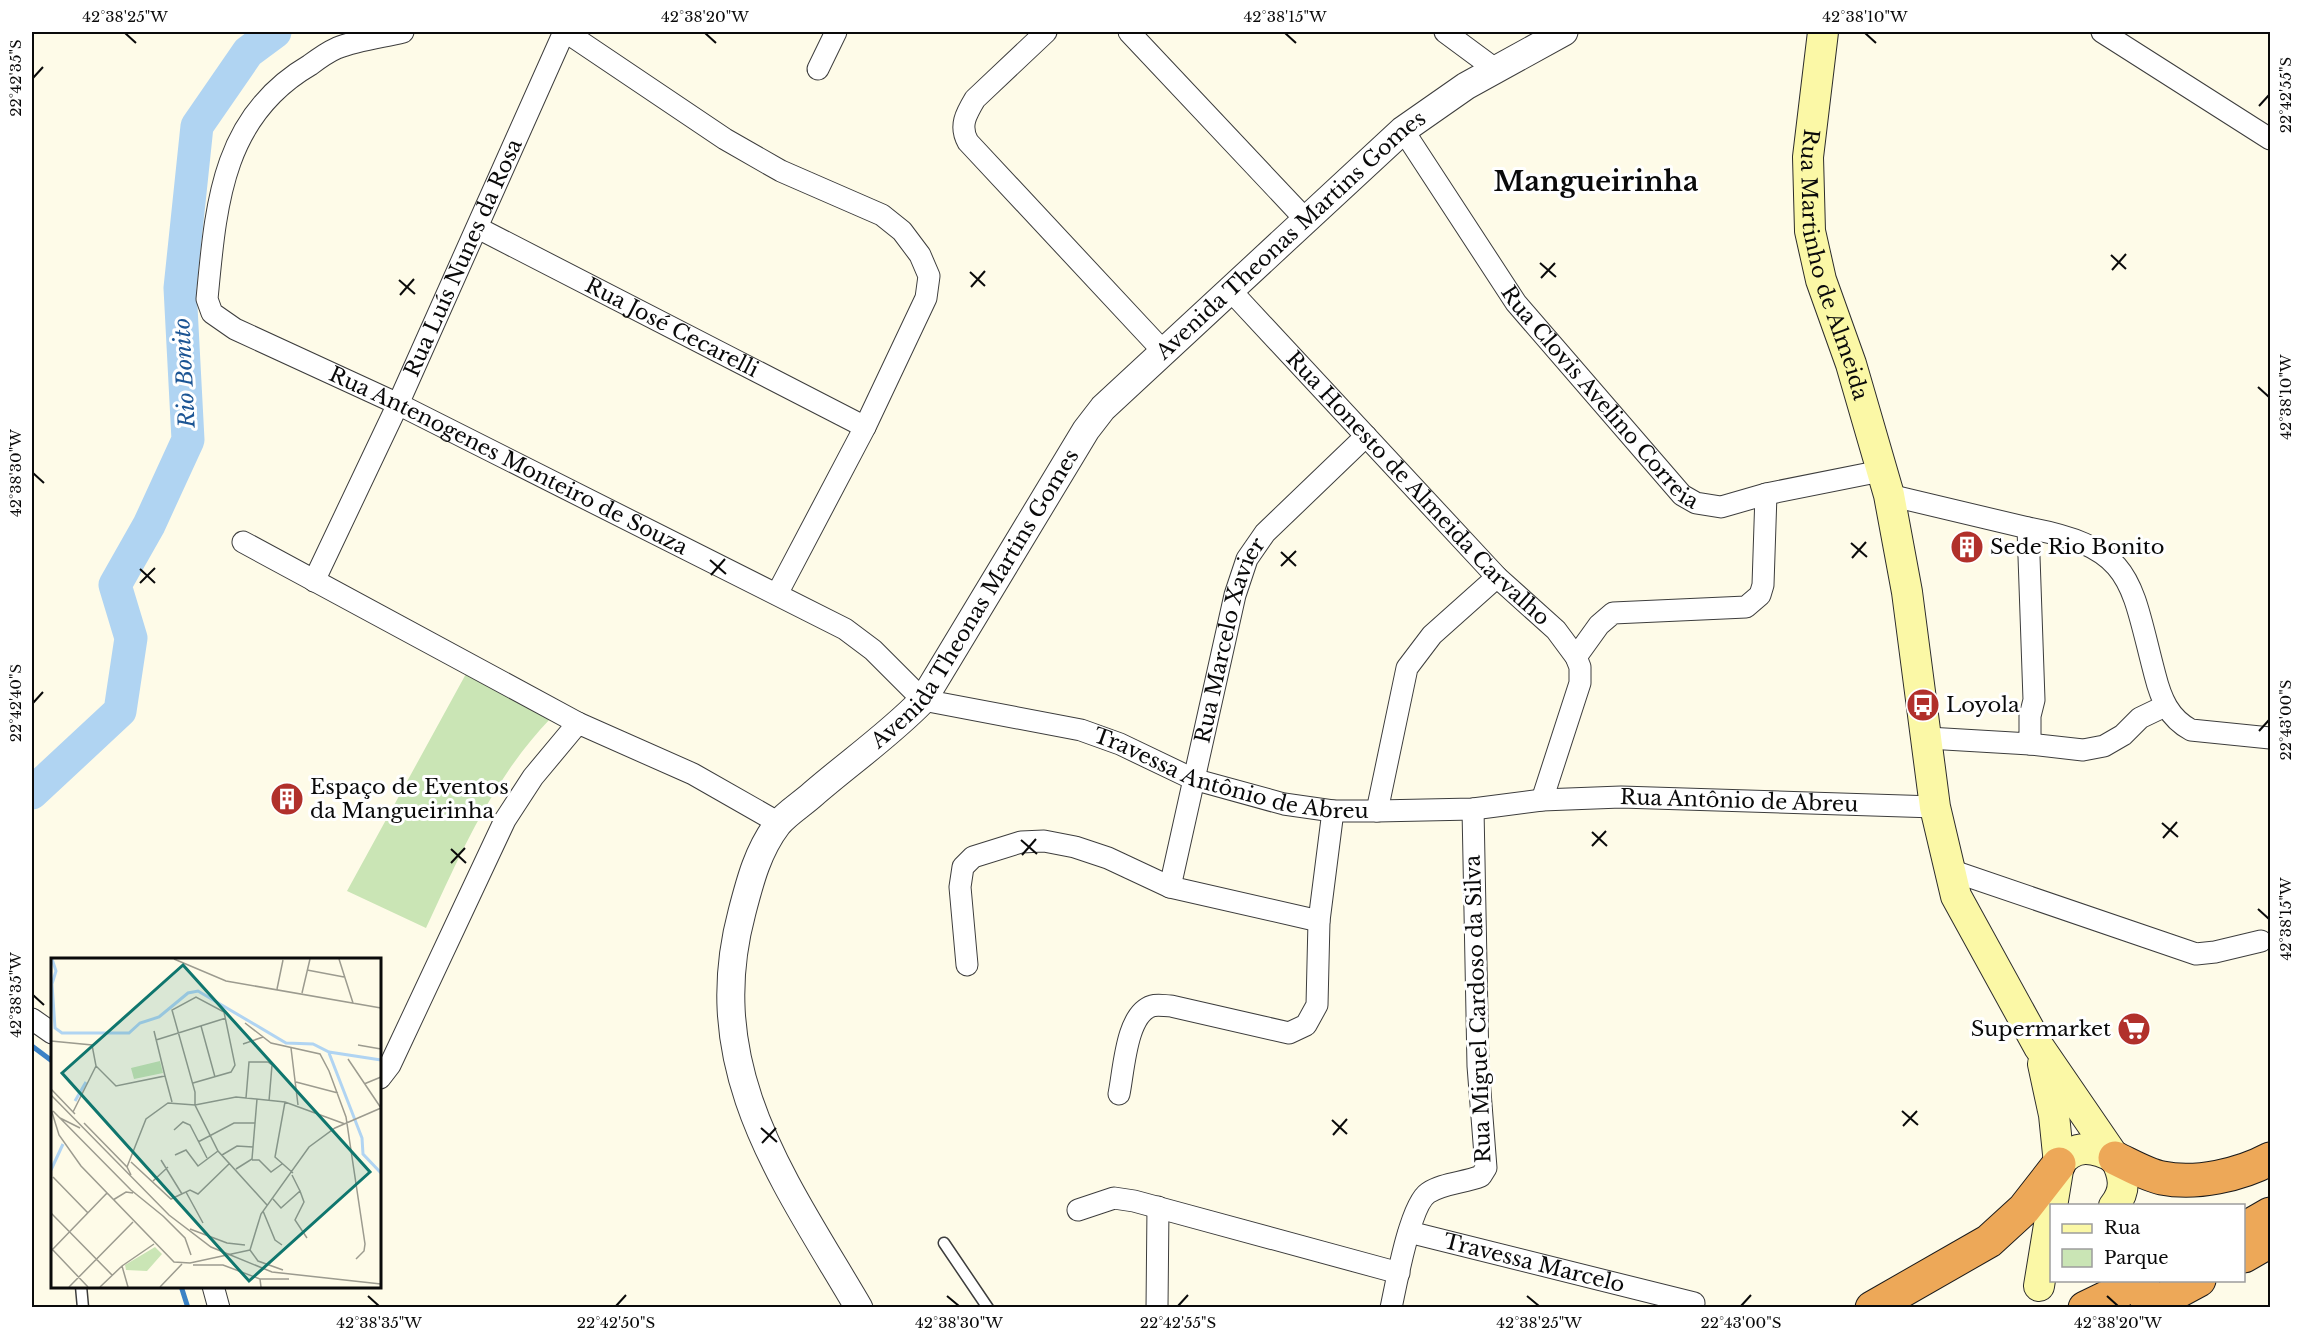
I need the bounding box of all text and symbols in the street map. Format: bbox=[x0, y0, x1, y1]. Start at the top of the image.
text: 42°38'25"W bbox=[82, 7, 168, 26]
text: 42°38'20"W bbox=[661, 7, 749, 26]
text: 42°38'15"W bbox=[1243, 7, 1327, 26]
text: 42°38'10"W bbox=[1822, 7, 1908, 26]
text: 22°42'35"S bbox=[6, 39, 25, 117]
text: 22°42'55"S bbox=[2276, 57, 2295, 133]
street label: Avenida Theonas Martins Gomes bbox=[1150, 105, 1431, 366]
street label: Rua Martinho de Almeida bbox=[1795, 127, 1874, 403]
street label: Rua Luís Nunes da Rosa bbox=[399, 135, 528, 381]
district label: Mangueirinha bbox=[1494, 165, 1699, 198]
street label: Rua José Cecarelli bbox=[581, 272, 763, 383]
street label: Rua Clovis Avelino Correia bbox=[1495, 281, 1703, 515]
water label: Rio Bonito bbox=[168, 317, 201, 430]
street label: Rua Honesto de Almeida Carvalho bbox=[1281, 346, 1555, 631]
text: 42°38'10"W bbox=[2276, 354, 2295, 440]
street label: Rua Antenogenes Monteiro de Souza bbox=[325, 361, 692, 561]
text: 42°38'30"W bbox=[6, 429, 25, 517]
street label: Avenida Theonas Martins Gomes bbox=[865, 444, 1085, 755]
building icon: Sede Rio Bonito bbox=[1949, 529, 1985, 565]
street label: Rua Marcelo Xavier bbox=[1189, 533, 1271, 746]
place label: Sede Rio Bonito bbox=[1990, 534, 2164, 560]
text: 22°42'40"S bbox=[6, 664, 25, 742]
text: 22°43'00"S bbox=[2276, 680, 2295, 761]
bus stop icon: Loyola bbox=[1905, 687, 1941, 723]
place label: Loyola bbox=[1946, 692, 2020, 718]
street label: Travessa Antônio de Abreu bbox=[1090, 723, 1369, 824]
place label: Espaço de Eventos da Mangueirinha bbox=[310, 774, 509, 824]
building icon: Espaço de Eventos da Mangueirinha bbox=[269, 781, 305, 817]
street label: Rua Antônio de Abreu bbox=[1620, 784, 1859, 818]
street label: Rua Miguel Cardoso da Silva bbox=[1460, 854, 1496, 1164]
text: 42°38'15"W bbox=[2276, 877, 2295, 961]
text: 42°38'35"W bbox=[6, 952, 25, 1038]
inset map bbox=[51, 958, 381, 1288]
supermarket icon: Supermarket bbox=[2116, 1011, 2152, 1047]
place label: Supermarket bbox=[1971, 1016, 2111, 1042]
legend bbox=[2050, 1204, 2245, 1282]
text: Rua bbox=[2104, 1217, 2140, 1239]
street label: Travessa Marcelo bbox=[1441, 1228, 1627, 1298]
text: Parque bbox=[2104, 1247, 2169, 1269]
text: 42°38'35"W bbox=[336, 1313, 422, 1332]
text: 22°42'50"S bbox=[577, 1313, 655, 1332]
text: 42°38'30"W bbox=[915, 1313, 1003, 1332]
text: 22°42'55"S bbox=[1140, 1313, 1216, 1332]
text: 42°38'25"W bbox=[1496, 1313, 1582, 1332]
text: 22°43'00"S bbox=[1701, 1313, 1782, 1332]
text: 42°38'20"W bbox=[2074, 1313, 2162, 1332]

